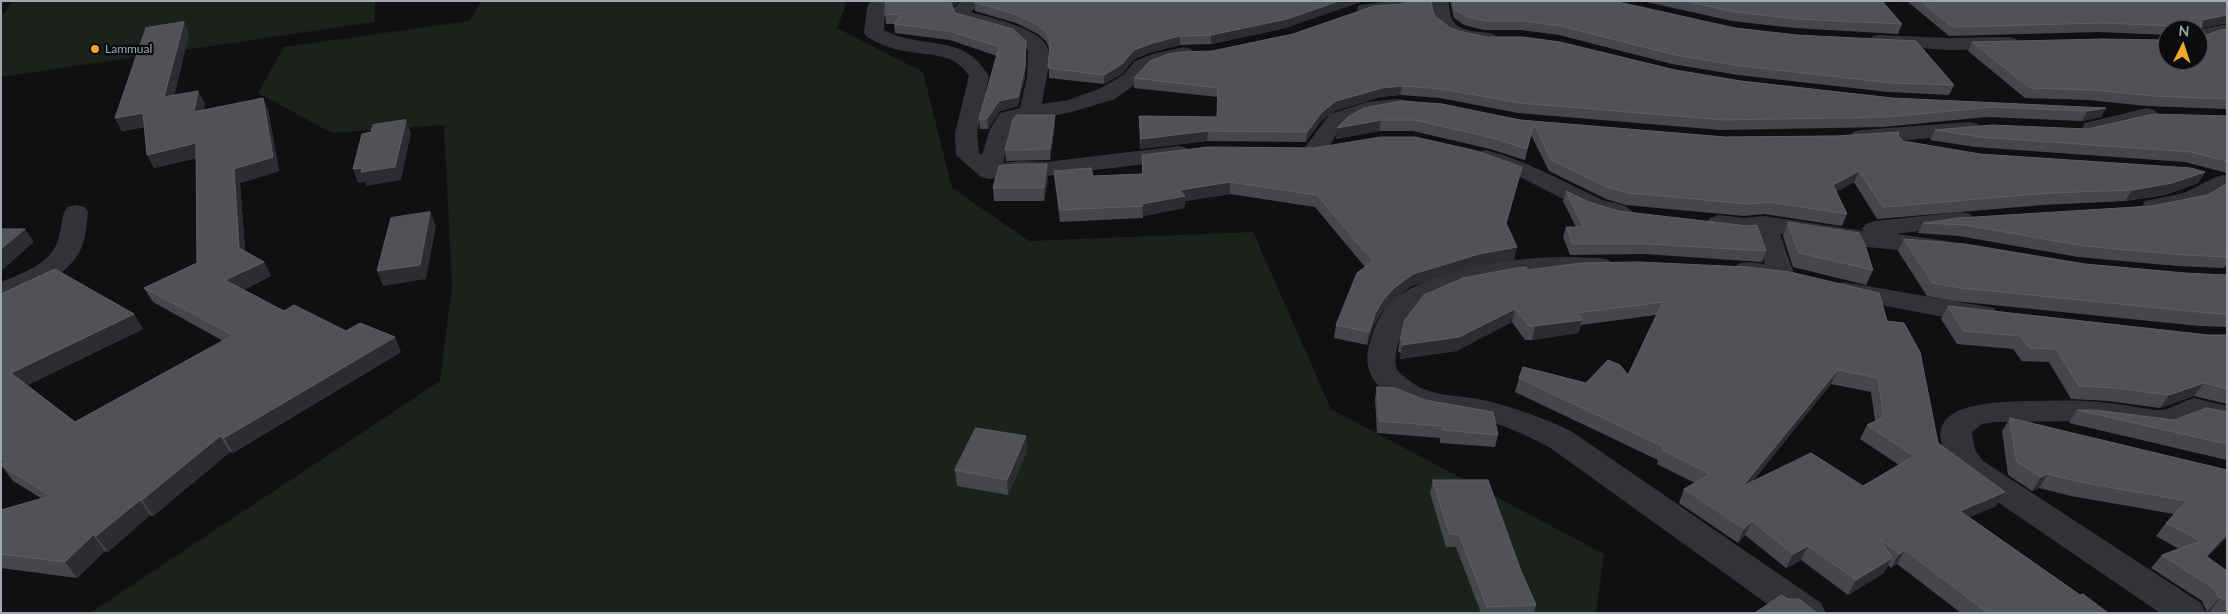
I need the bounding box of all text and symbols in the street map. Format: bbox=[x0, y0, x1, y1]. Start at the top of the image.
north arrow bbox=[2158, 20, 2208, 70]
text: N bbox=[2178, 22, 2190, 39]
place label: Lammual bbox=[105, 42, 152, 56]
marker: Lammual bbox=[89, 43, 101, 55]

